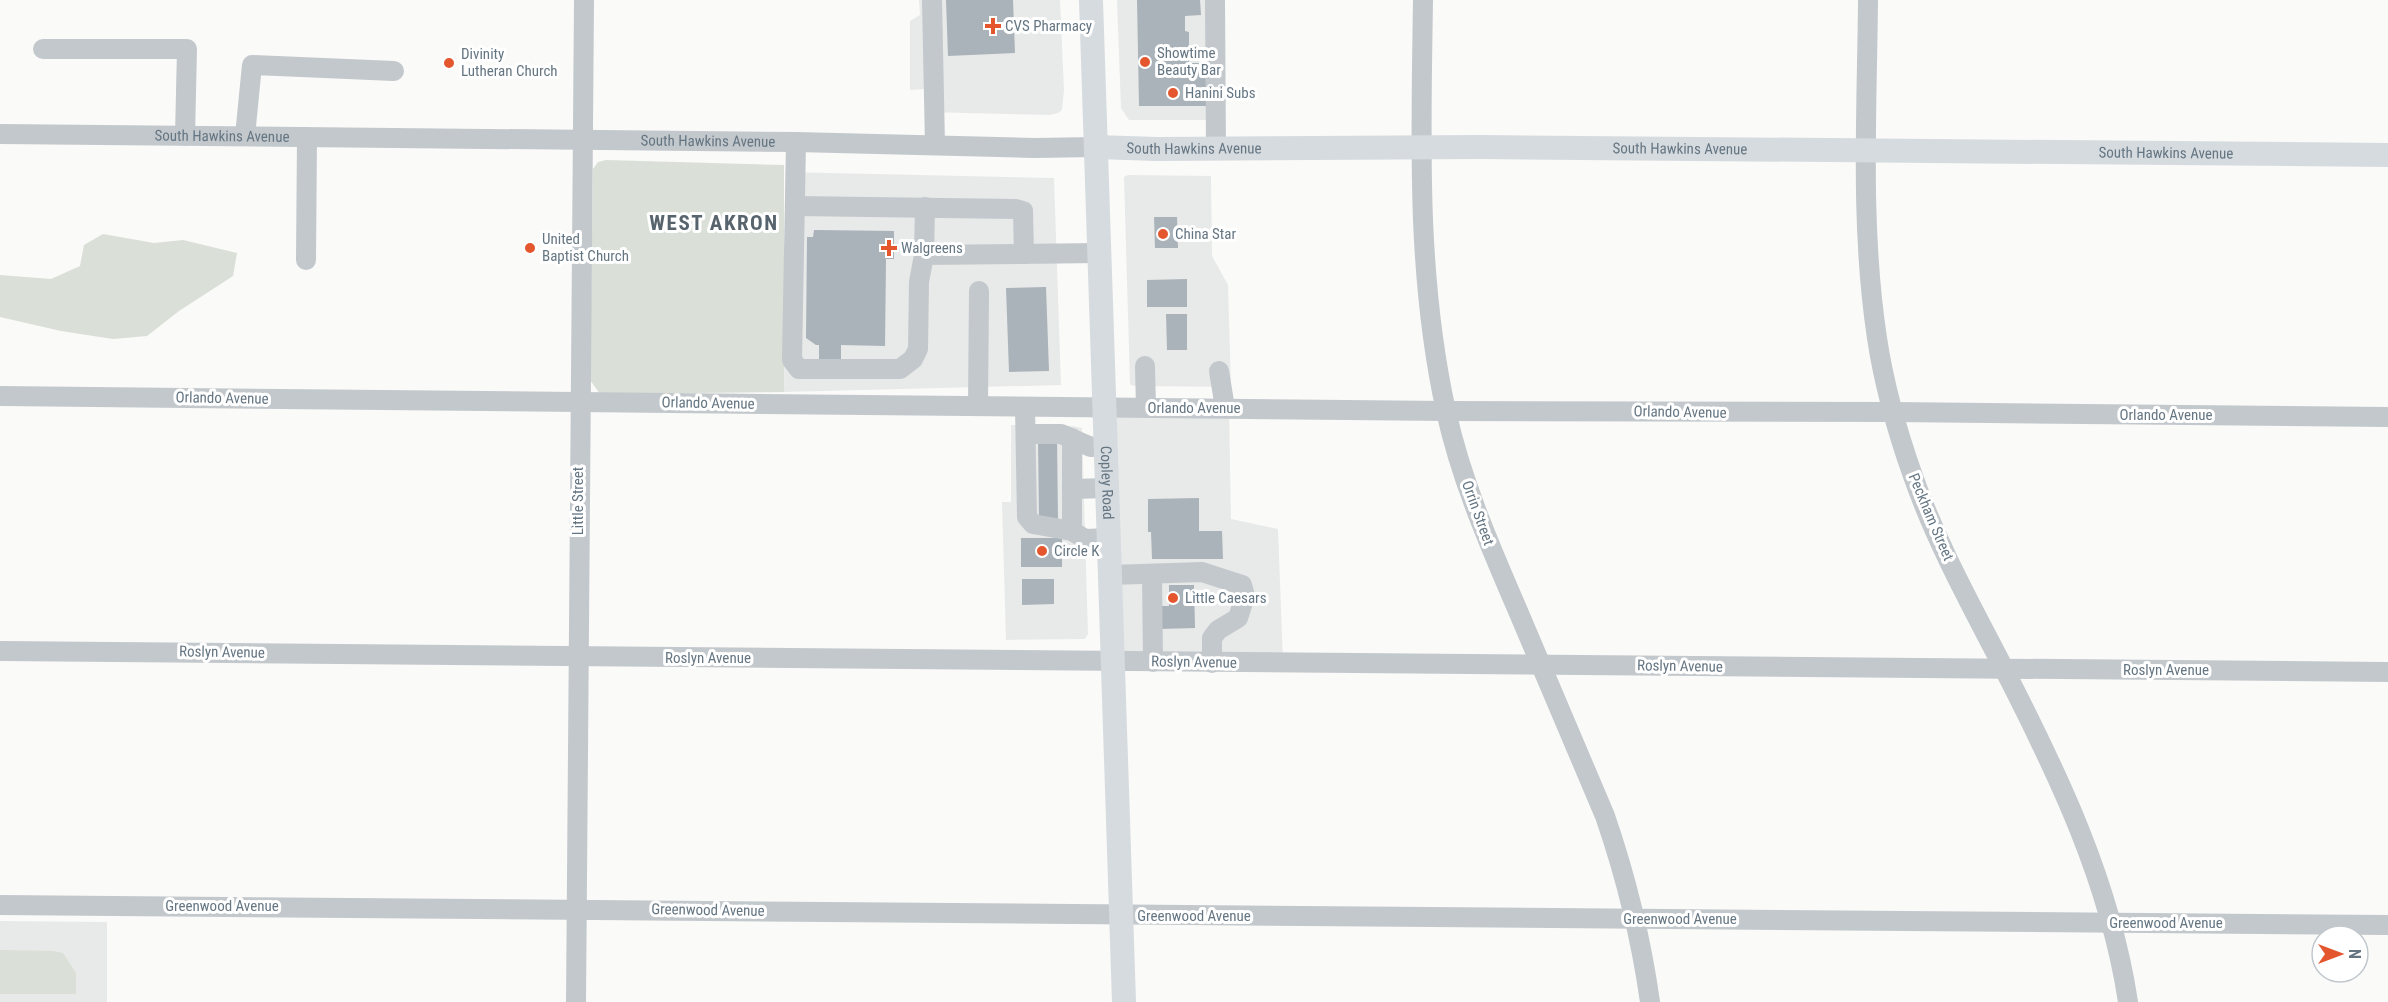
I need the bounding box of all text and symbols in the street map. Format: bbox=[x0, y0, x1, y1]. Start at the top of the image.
place label: CVS Pharmacy bbox=[1005, 17, 1092, 35]
marker: CVS Pharmacy bbox=[986, 19, 1000, 33]
place label: Showtime Beauty Bar bbox=[1157, 44, 1221, 79]
place label: Divinity Lutheran Church bbox=[461, 45, 558, 80]
marker: Showtime Beauty Bar bbox=[1138, 55, 1152, 69]
marker: Divinity Lutheran Church bbox=[442, 56, 456, 70]
place label: Hanini Subs bbox=[1185, 84, 1256, 102]
marker: Hanini Subs bbox=[1166, 86, 1180, 100]
street label: South Hawkins Avenue bbox=[154, 127, 290, 146]
street label: South Hawkins Avenue bbox=[640, 131, 776, 151]
street label: South Hawkins Avenue bbox=[1126, 139, 1262, 158]
street label: South Hawkins Avenue bbox=[1612, 139, 1748, 158]
street label: South Hawkins Avenue bbox=[2098, 143, 2234, 163]
district label: WEST AKRON bbox=[649, 211, 779, 235]
place label: China Star bbox=[1175, 225, 1236, 243]
marker: China Star bbox=[1156, 227, 1170, 241]
place label: United Baptist Church bbox=[542, 230, 629, 265]
place label: Walgreens bbox=[901, 239, 963, 257]
marker: United Baptist Church bbox=[523, 241, 537, 255]
marker: Walgreens bbox=[882, 241, 896, 255]
street label: Orlando Avenue bbox=[175, 388, 269, 408]
street label: Orlando Avenue bbox=[661, 393, 755, 413]
street label: Orlando Avenue bbox=[1147, 399, 1241, 417]
street label: Orlando Avenue bbox=[1633, 402, 1727, 422]
street label: Orlando Avenue bbox=[2119, 406, 2213, 424]
street label: Copley Road bbox=[1097, 446, 1117, 520]
street label: Little Street bbox=[569, 467, 587, 535]
street label: Peckham Street bbox=[1904, 471, 1958, 563]
street label: Orrin Street bbox=[1458, 478, 1498, 548]
place label: Circle K bbox=[1054, 542, 1100, 560]
marker: Circle K bbox=[1035, 544, 1049, 558]
place label: Little Caesars bbox=[1185, 589, 1267, 607]
marker: Little Caesars bbox=[1166, 591, 1180, 605]
street label: Roslyn Avenue bbox=[179, 642, 265, 662]
street label: Roslyn Avenue bbox=[665, 649, 751, 667]
street label: Roslyn Avenue bbox=[1151, 652, 1237, 672]
street label: Roslyn Avenue bbox=[1637, 656, 1723, 676]
street label: Roslyn Avenue bbox=[2123, 661, 2209, 679]
street label: Greenwood Avenue bbox=[165, 897, 279, 915]
street label: Greenwood Avenue bbox=[651, 900, 765, 920]
street label: Greenwood Avenue bbox=[1137, 907, 1251, 925]
street label: Greenwood Avenue bbox=[1623, 910, 1737, 928]
street label: Greenwood Avenue bbox=[2109, 914, 2223, 932]
north arrow bbox=[2310, 924, 2370, 984]
text: N bbox=[2345, 949, 2364, 959]

